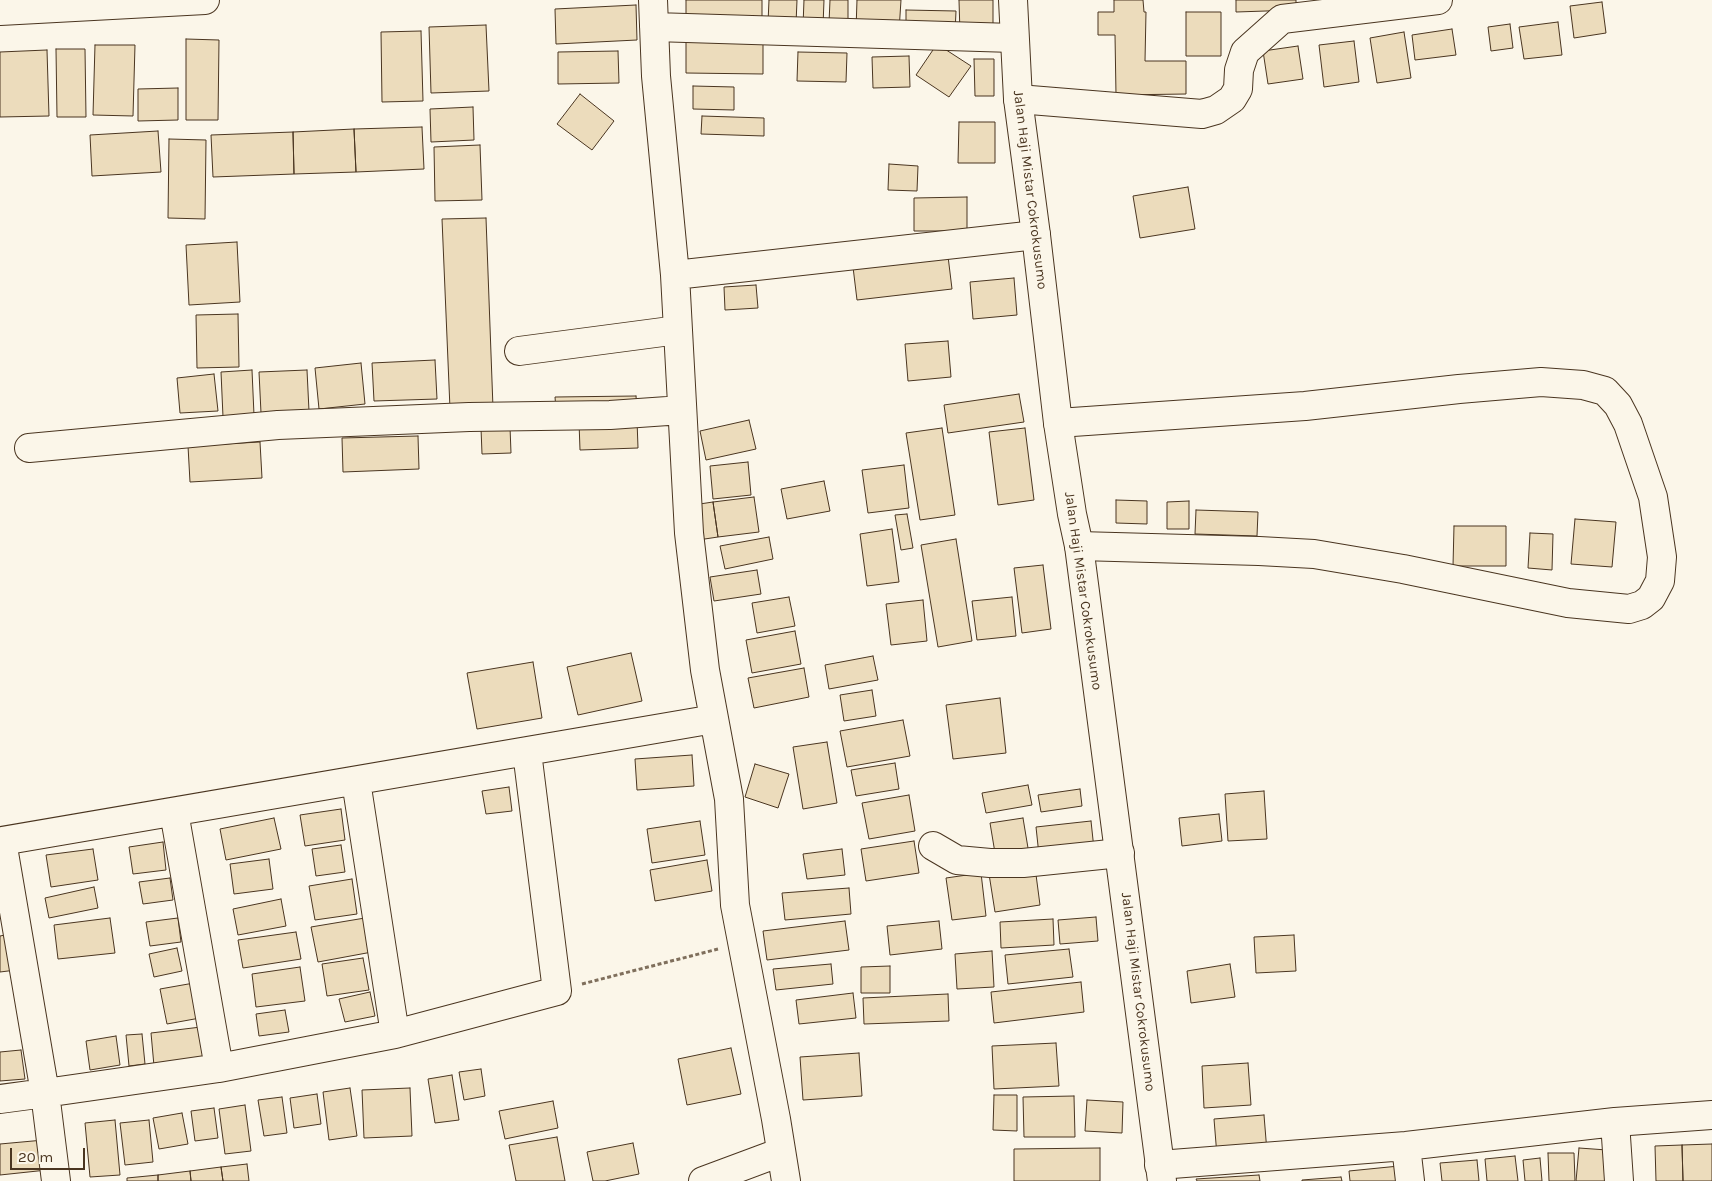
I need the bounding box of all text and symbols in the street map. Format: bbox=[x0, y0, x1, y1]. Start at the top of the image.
street label: Jalan Haji Mistar Cokrokusumo bbox=[1009, 90, 1051, 290]
street label: Jalan Haji Mistar Cokrokusumo bbox=[1061, 491, 1105, 691]
street label: Jalan Haji Mistar Cokrokusumo bbox=[1117, 892, 1159, 1092]
scale bar bbox=[12, 1138, 88, 1170]
text: 20 m bbox=[18, 1148, 53, 1166]

